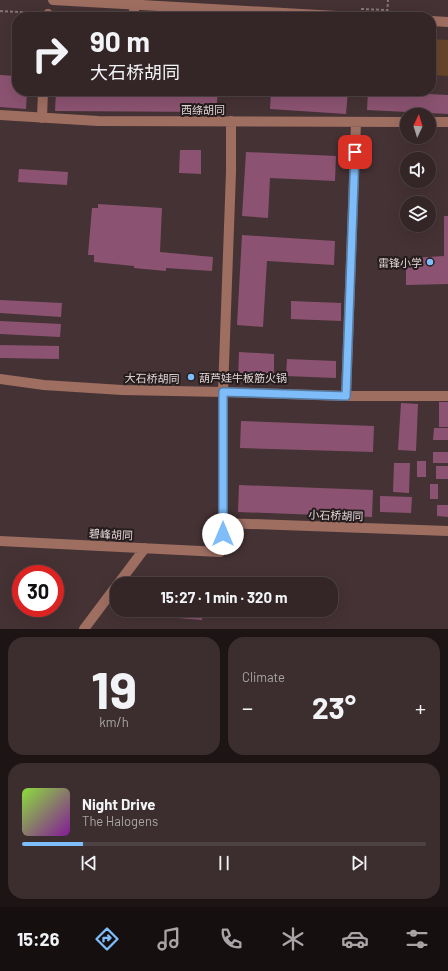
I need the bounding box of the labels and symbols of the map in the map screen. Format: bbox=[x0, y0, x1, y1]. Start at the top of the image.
street label: 西绦胡同 bbox=[181, 103, 225, 116]
north arrow bbox=[400, 108, 436, 144]
pin bbox=[338, 135, 372, 169]
place label: 雷锋小学 bbox=[378, 256, 422, 269]
marker: 雷锋小学 bbox=[425, 257, 435, 267]
street label: 大石桥胡同 bbox=[124, 371, 180, 385]
place label: 葫芦娃牛板筋火锅 bbox=[199, 371, 287, 384]
marker: 葫芦娃牛板筋火锅 bbox=[186, 372, 196, 382]
street label: 小石桥胡同 bbox=[308, 508, 364, 522]
position arrow bbox=[202, 513, 244, 555]
street label: 碧峰胡同 bbox=[89, 526, 133, 542]
speed limit sign: 30 bbox=[12, 565, 64, 617]

